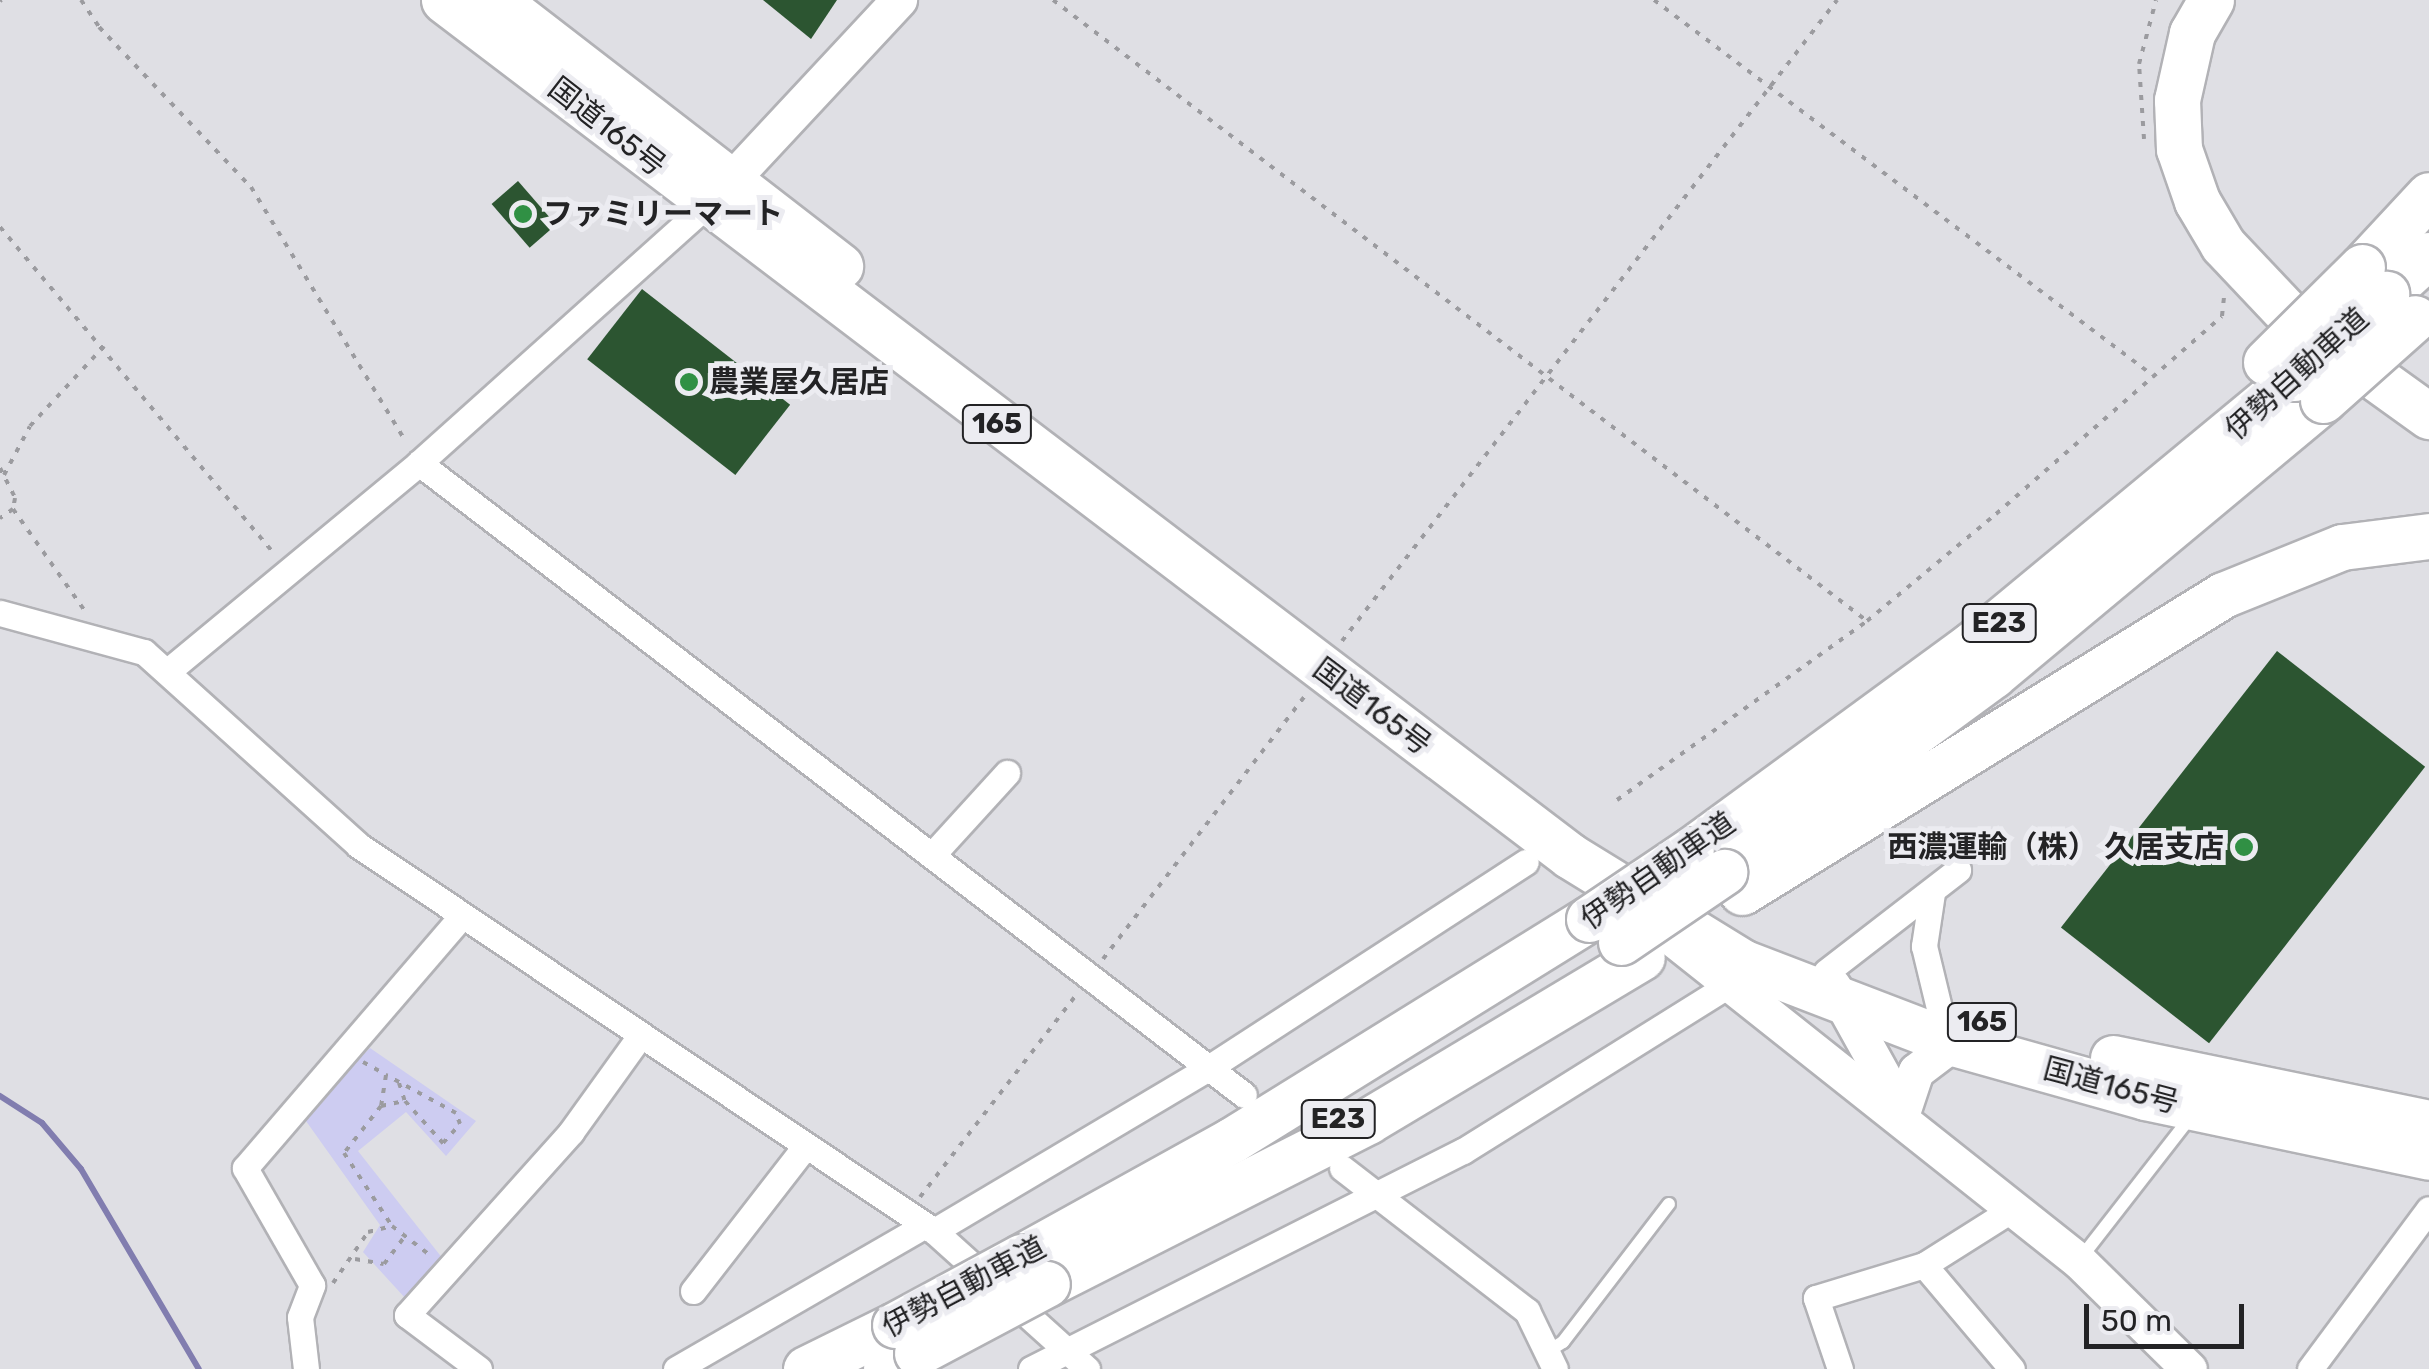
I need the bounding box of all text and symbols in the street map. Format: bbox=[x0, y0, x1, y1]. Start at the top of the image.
street label: 国道165号 bbox=[541, 70, 673, 184]
place label: ファミリーマート bbox=[543, 196, 783, 232]
marker: ファミリーマート bbox=[512, 203, 534, 225]
street label: 伊勢自動車道 bbox=[2218, 300, 2376, 448]
place label: 農業屋久居店 bbox=[709, 364, 889, 400]
marker: 農業屋久居店 bbox=[678, 371, 700, 393]
road number: 165 bbox=[960, 401, 1034, 447]
road number: E23 bbox=[1962, 600, 2036, 646]
street label: 国道165号 bbox=[1306, 651, 1438, 763]
street label: 伊勢自動車道 bbox=[1574, 805, 1742, 937]
place label: 西濃運輸（株） 久居支店 bbox=[1888, 829, 2224, 865]
marker: 西濃運輸（株） 久居支店 bbox=[2233, 836, 2255, 858]
road number: 165 bbox=[1944, 999, 2020, 1045]
street label: 国道165号 bbox=[2039, 1051, 2183, 1121]
road number: E23 bbox=[1300, 1096, 1376, 1142]
street label: 伊勢自動車道 bbox=[876, 1229, 1052, 1345]
scale bar bbox=[2089, 1284, 2249, 1346]
text: 50 m bbox=[2101, 1303, 2172, 1339]

